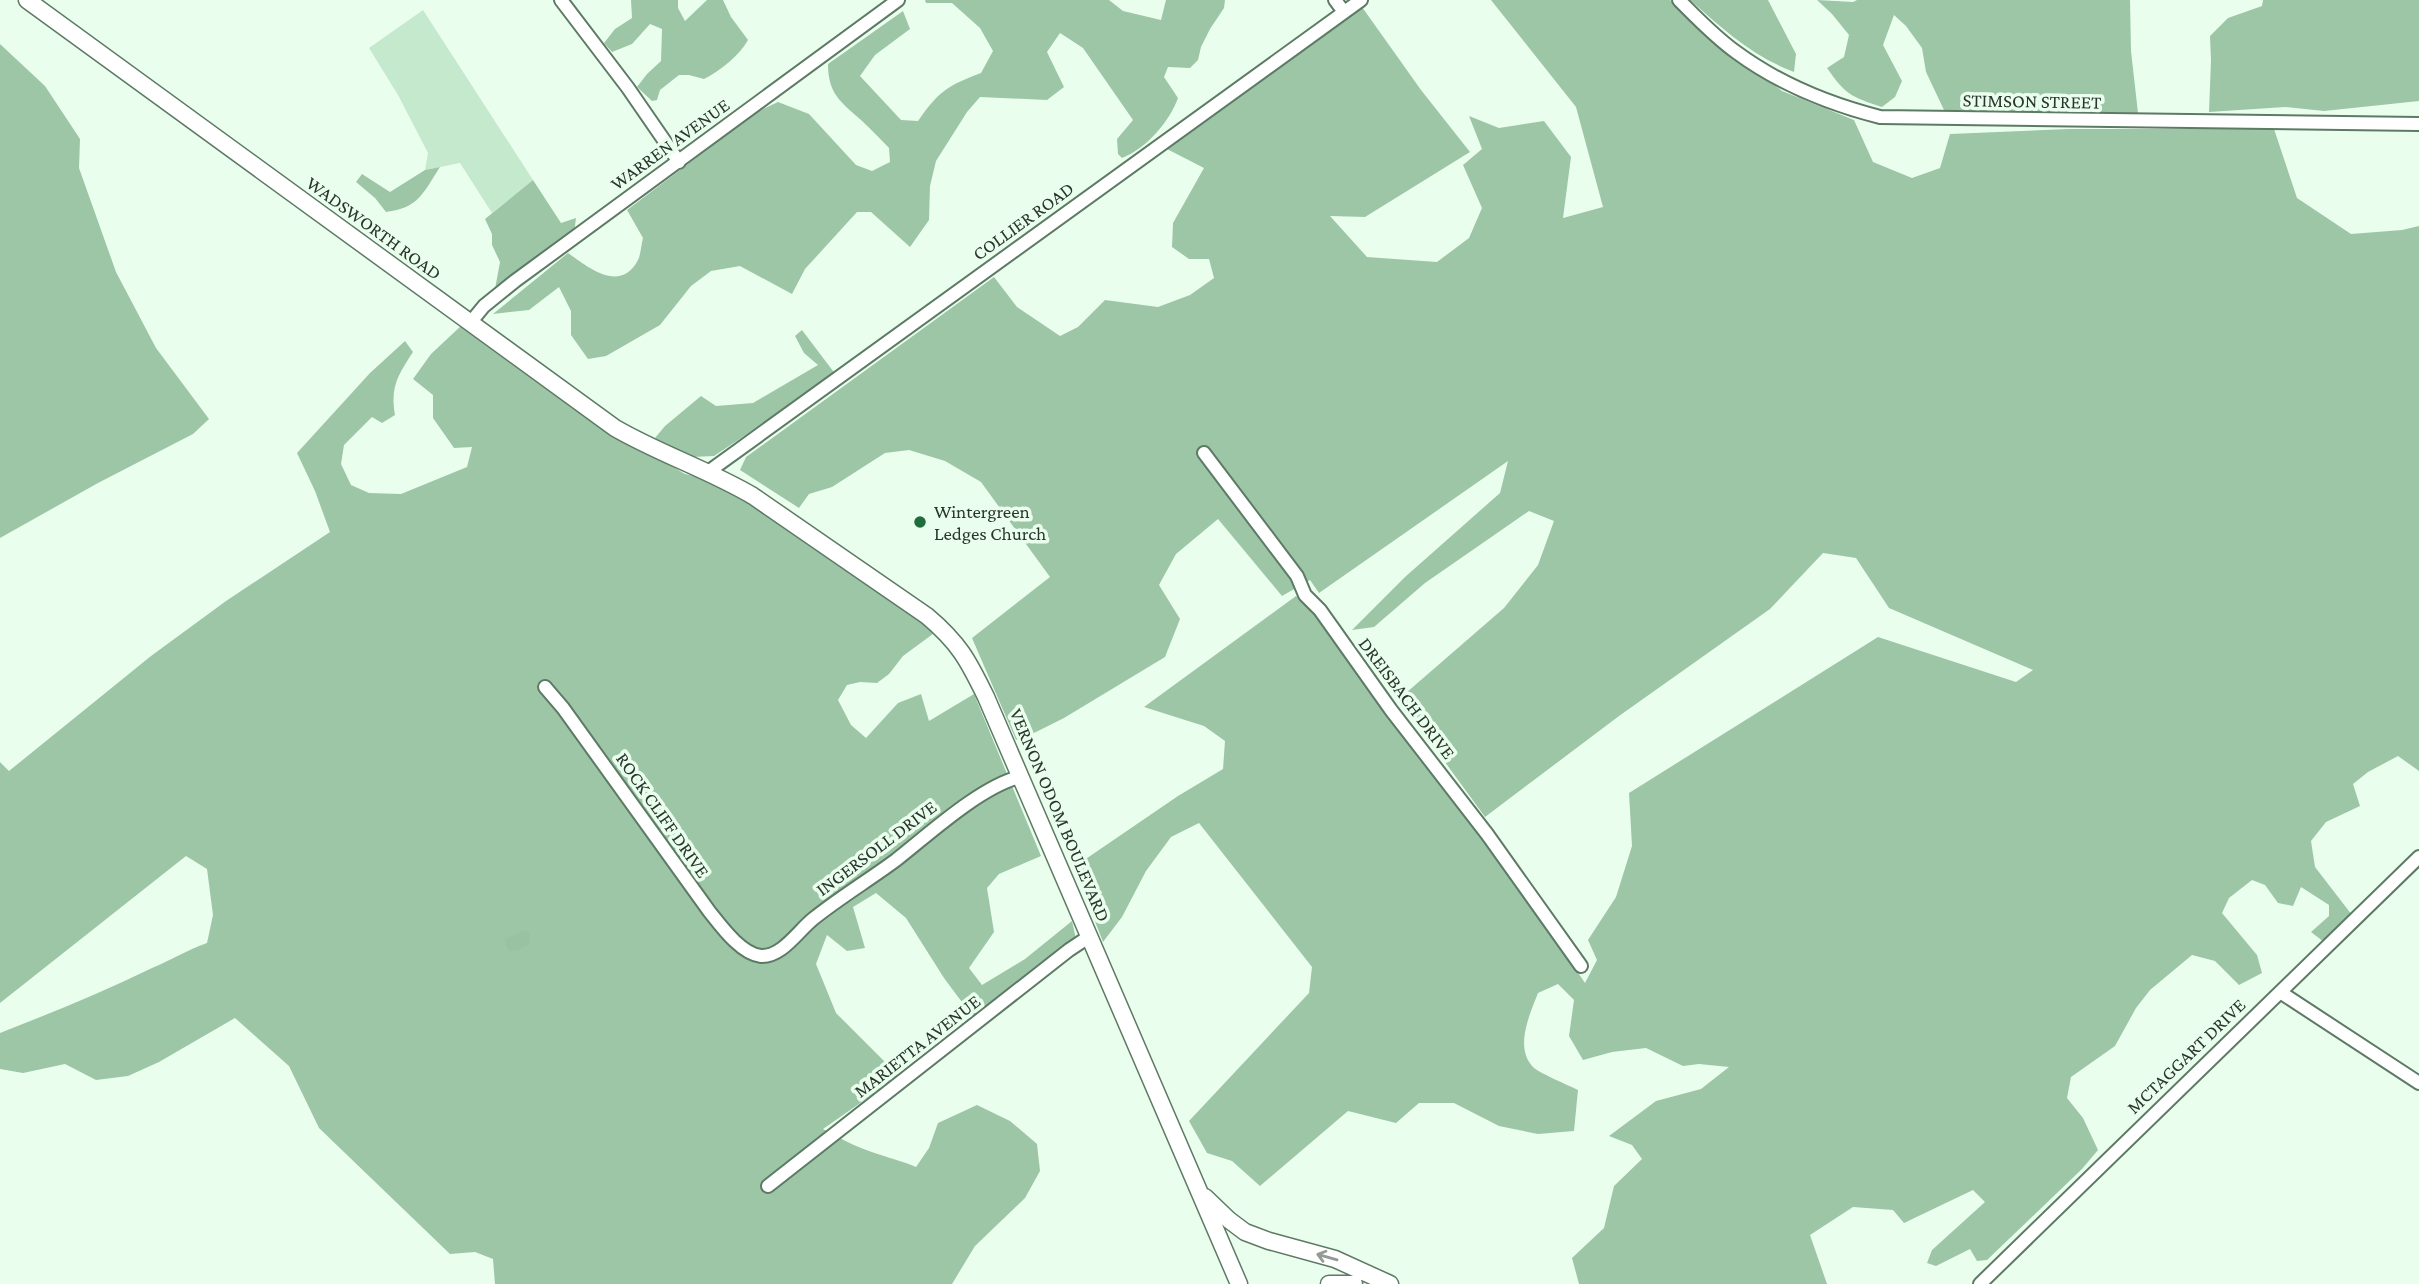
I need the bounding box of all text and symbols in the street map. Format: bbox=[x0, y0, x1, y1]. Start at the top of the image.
street label: STIMSON STREET bbox=[1962, 89, 2102, 113]
street label: WARREN AVENUE bbox=[607, 94, 733, 194]
street label: WADSWORTH ROAD bbox=[302, 172, 446, 284]
street label: COLLIER ROAD bbox=[969, 177, 1077, 265]
place label: Wintergreen Ledges Church bbox=[934, 501, 1046, 544]
marker: Wintergreen Ledges Church bbox=[912, 514, 928, 530]
street label: DREISBACH DRIVE bbox=[1355, 633, 1459, 763]
street label: VERNON ODOM BOULEVARD bbox=[1006, 705, 1114, 925]
street label: ROCK CLIFF DRIVE bbox=[612, 749, 714, 881]
street label: INGERSOLL DRIVE bbox=[812, 796, 940, 900]
street label: MARIETTA AVENUE bbox=[850, 990, 984, 1102]
street label: MCTAGGART DRIVE bbox=[2122, 994, 2250, 1118]
one-way arrow bbox=[1317, 1249, 1339, 1262]

